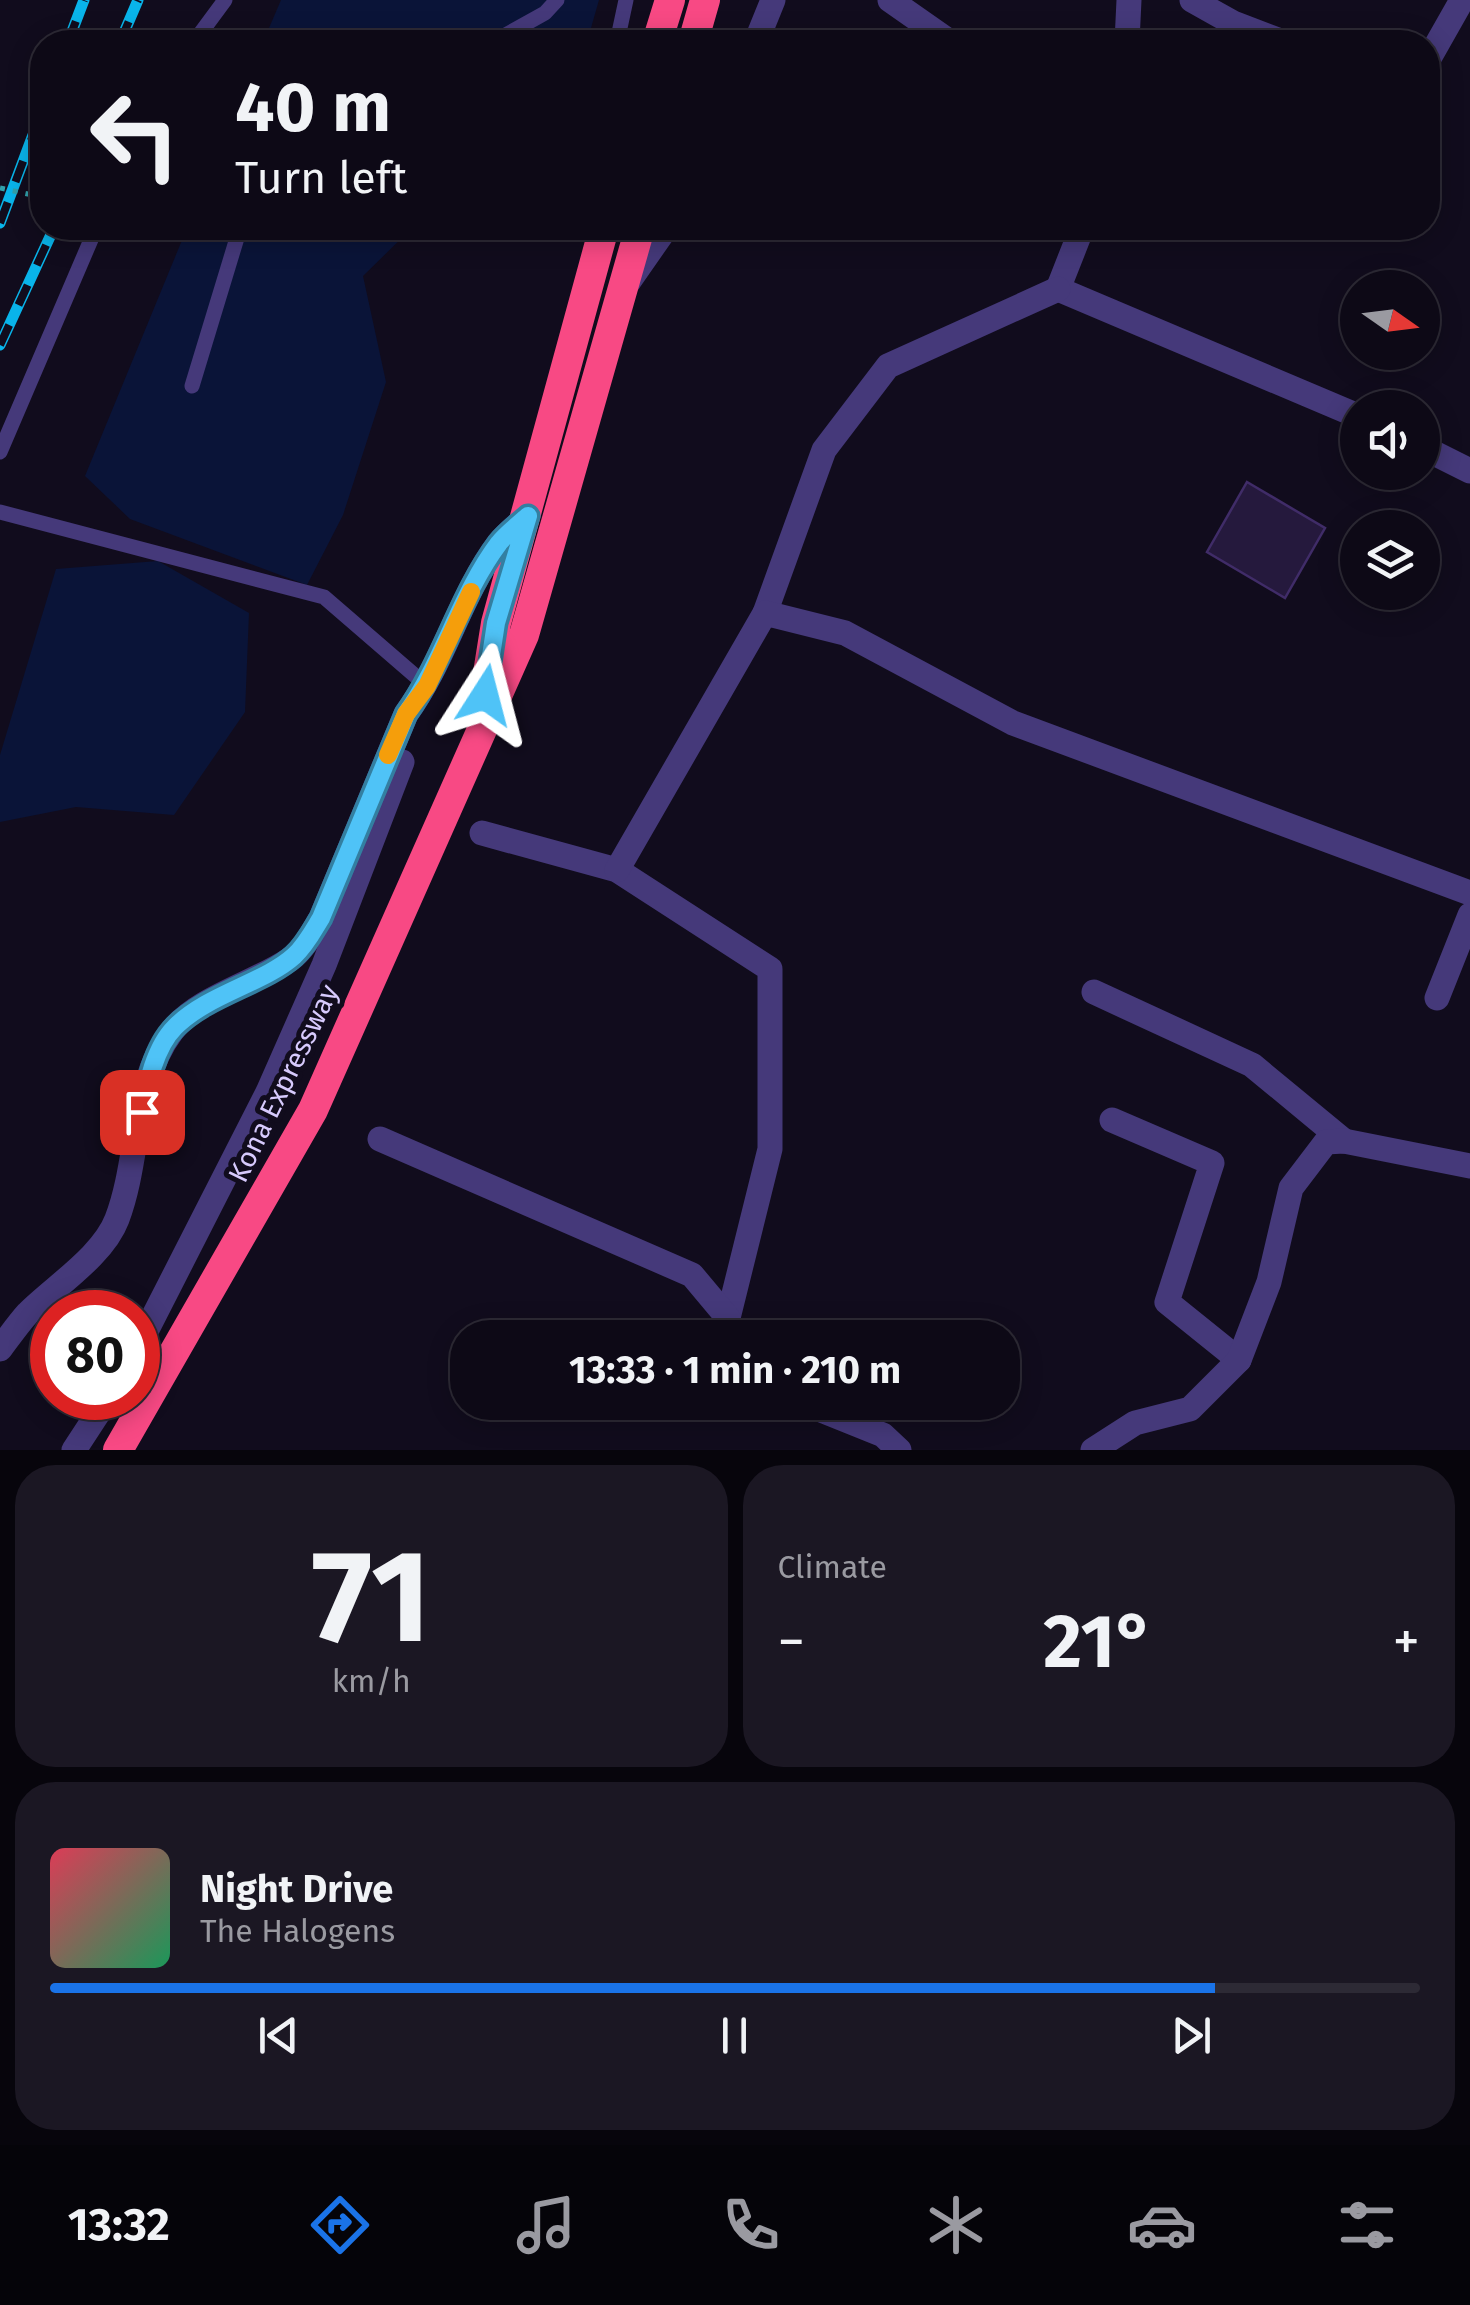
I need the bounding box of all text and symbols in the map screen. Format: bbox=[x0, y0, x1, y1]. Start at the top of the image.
text: 40 m bbox=[235, 66, 391, 150]
icon: left bbox=[70, 70, 200, 200]
text: Turn left bbox=[235, 151, 407, 205]
north arrow bbox=[1340, 270, 1440, 370]
map controls bbox=[1340, 270, 1440, 610]
button: sound bbox=[1340, 390, 1440, 490]
button: layers bbox=[1340, 510, 1440, 610]
position arrow bbox=[433, 643, 537, 747]
street label: Kona Expressway bbox=[221, 979, 346, 1187]
pin bbox=[100, 1070, 185, 1155]
icon: arrive bbox=[115, 1085, 170, 1140]
speed limit sign: 80 bbox=[30, 1290, 160, 1420]
text: 13:33 · 1 min · 210 m bbox=[569, 1347, 901, 1393]
text: 71 bbox=[312, 1519, 431, 1675]
text: Climate bbox=[778, 1548, 887, 1586]
text: 21° bbox=[1043, 1597, 1154, 1687]
text: − bbox=[778, 1609, 805, 1675]
text: + bbox=[1393, 1609, 1420, 1675]
text: km/h bbox=[332, 1662, 411, 1700]
text: Night Drive bbox=[200, 1866, 393, 1912]
text: The Halogens bbox=[200, 1912, 395, 1950]
icon: previous bbox=[251, 2008, 306, 2063]
icon: pause bbox=[707, 2008, 762, 2063]
icon: next bbox=[1164, 2008, 1219, 2063]
icon: directions bbox=[305, 2190, 375, 2260]
icon: music bbox=[511, 2190, 581, 2260]
icon: phone bbox=[716, 2190, 786, 2260]
icon: climate bbox=[921, 2190, 991, 2260]
icon: car bbox=[1127, 2190, 1197, 2260]
icon: filters bbox=[1332, 2190, 1402, 2260]
text: 13:32 bbox=[68, 2198, 170, 2252]

